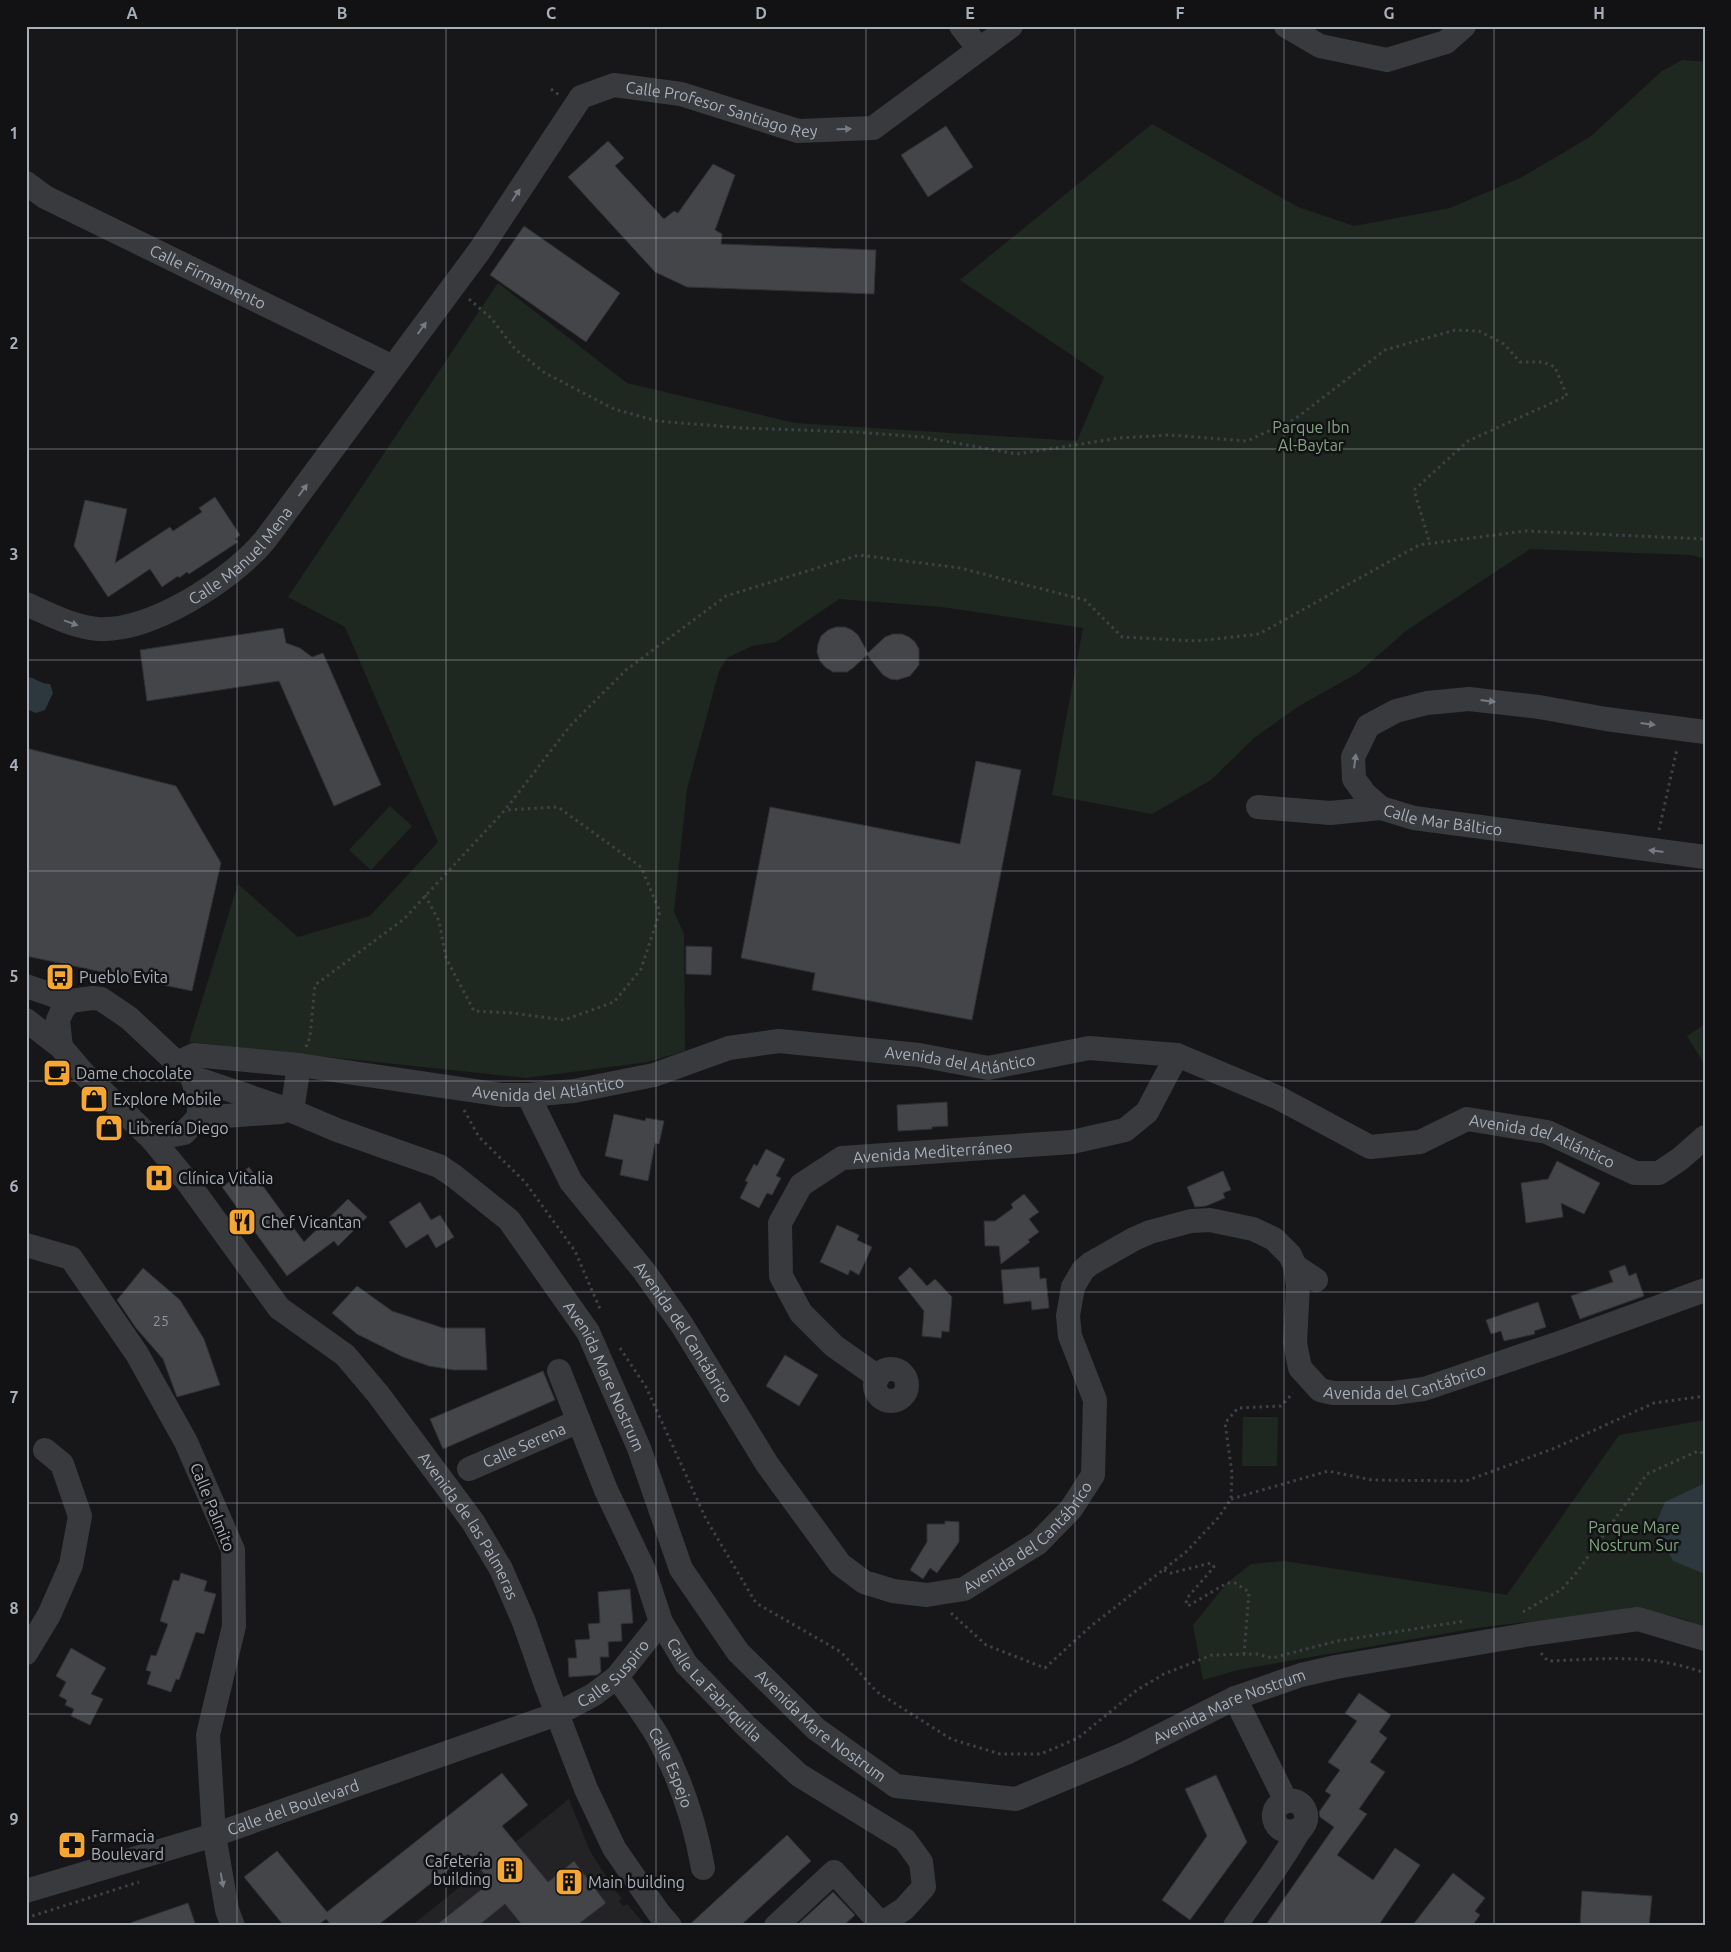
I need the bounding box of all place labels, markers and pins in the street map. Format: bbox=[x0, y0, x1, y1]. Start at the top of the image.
bus stop icon: Pueblo Evita bbox=[45, 962, 75, 992]
place label: Pueblo Evita bbox=[79, 968, 168, 986]
cafe icon: Dame chocolate bbox=[42, 1058, 72, 1088]
place label: Dame chocolate bbox=[76, 1064, 192, 1082]
shop icon: Explore Mobile bbox=[79, 1084, 109, 1114]
place label: Explore Mobile bbox=[113, 1090, 221, 1108]
shop icon: Librería Diego bbox=[94, 1113, 124, 1143]
place label: Librería Diego bbox=[128, 1119, 229, 1137]
hospital icon: Clínica Vitalia bbox=[144, 1163, 174, 1193]
place label: Clínica Vitalia bbox=[178, 1169, 274, 1187]
restaurant icon: Chef Vicantan bbox=[227, 1207, 257, 1237]
place label: Chef Vicantan bbox=[261, 1213, 361, 1231]
place label: Farmacia Boulevard bbox=[91, 1827, 164, 1863]
pharmacy icon: Farmacia Boulevard bbox=[57, 1830, 87, 1860]
place label: Cafeteria building bbox=[425, 1852, 491, 1888]
building icon: Cafeteria building bbox=[495, 1855, 525, 1885]
building icon: Main building bbox=[554, 1867, 584, 1897]
place label: Main building bbox=[588, 1873, 685, 1891]

